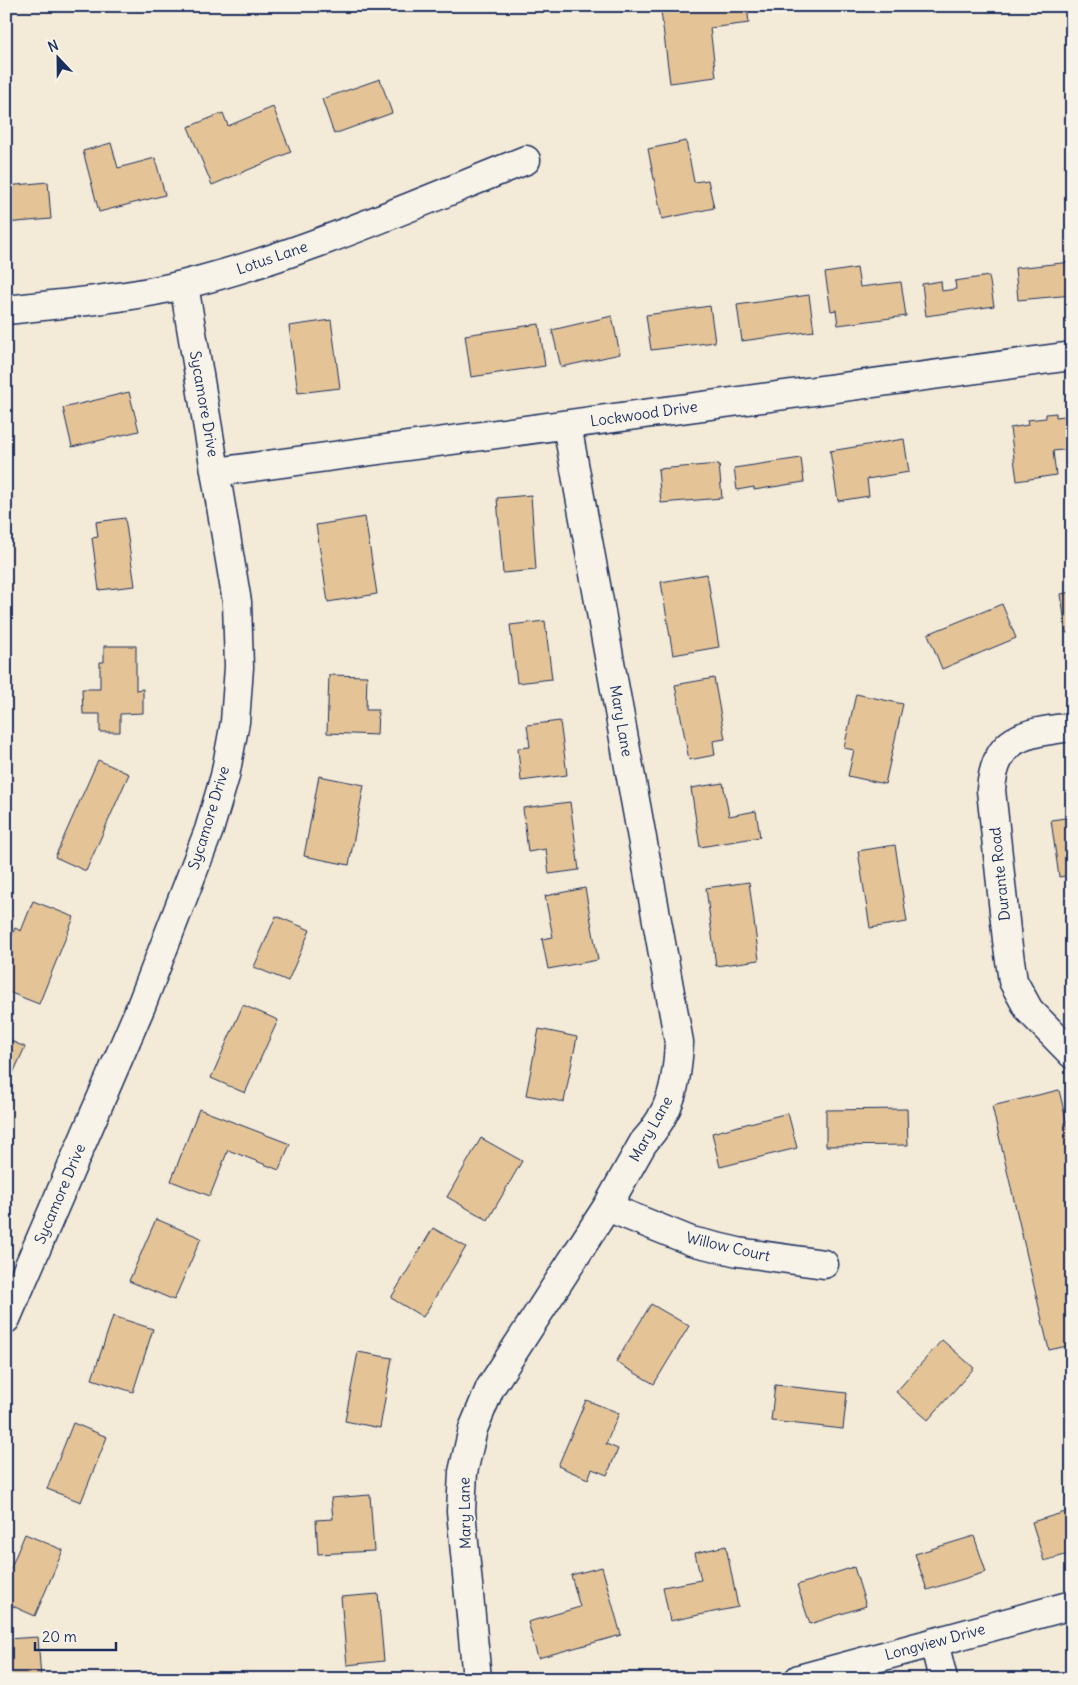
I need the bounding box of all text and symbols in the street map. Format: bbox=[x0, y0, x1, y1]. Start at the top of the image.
north arrow bbox=[32, 32, 82, 82]
text: N bbox=[45, 36, 61, 56]
street label: Lotus Lane bbox=[234, 237, 310, 279]
street label: Sycamore Drive bbox=[186, 349, 223, 458]
street label: Lockwood Drive bbox=[589, 397, 699, 430]
street label: Mary Lane bbox=[606, 684, 637, 758]
street label: Sycamore Drive bbox=[184, 764, 233, 872]
street label: Durante Road bbox=[985, 826, 1014, 922]
street label: Mary Lane bbox=[625, 1093, 676, 1165]
street label: Sycamore Drive bbox=[30, 1141, 89, 1247]
street label: Willow Court bbox=[684, 1228, 772, 1265]
street label: Mary Lane bbox=[454, 1477, 475, 1549]
street label: Longview Drive bbox=[883, 1619, 987, 1664]
scale bar bbox=[35, 1620, 116, 1652]
text: 20 m bbox=[42, 1627, 77, 1646]

